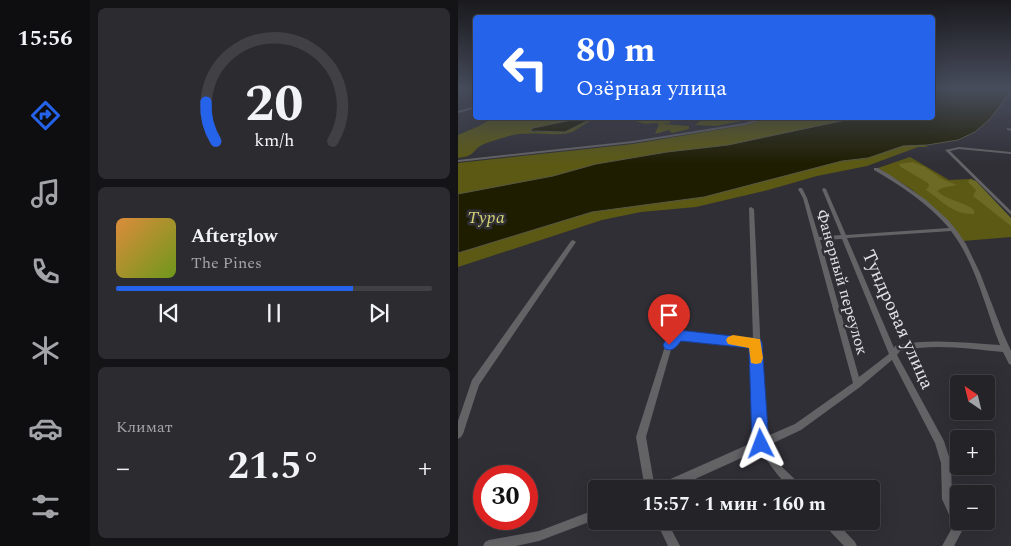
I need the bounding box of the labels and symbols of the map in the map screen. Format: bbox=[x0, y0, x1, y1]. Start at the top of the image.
water label: Тура bbox=[467, 204, 505, 231]
street label: Фанерный переулок bbox=[810, 207, 874, 358]
street label: Тундровая улица bbox=[854, 245, 942, 395]
pin bbox=[648, 294, 690, 345]
north arrow bbox=[950, 375, 996, 420]
position arrow bbox=[734, 417, 786, 469]
speed limit sign: 30 bbox=[473, 465, 538, 530]

